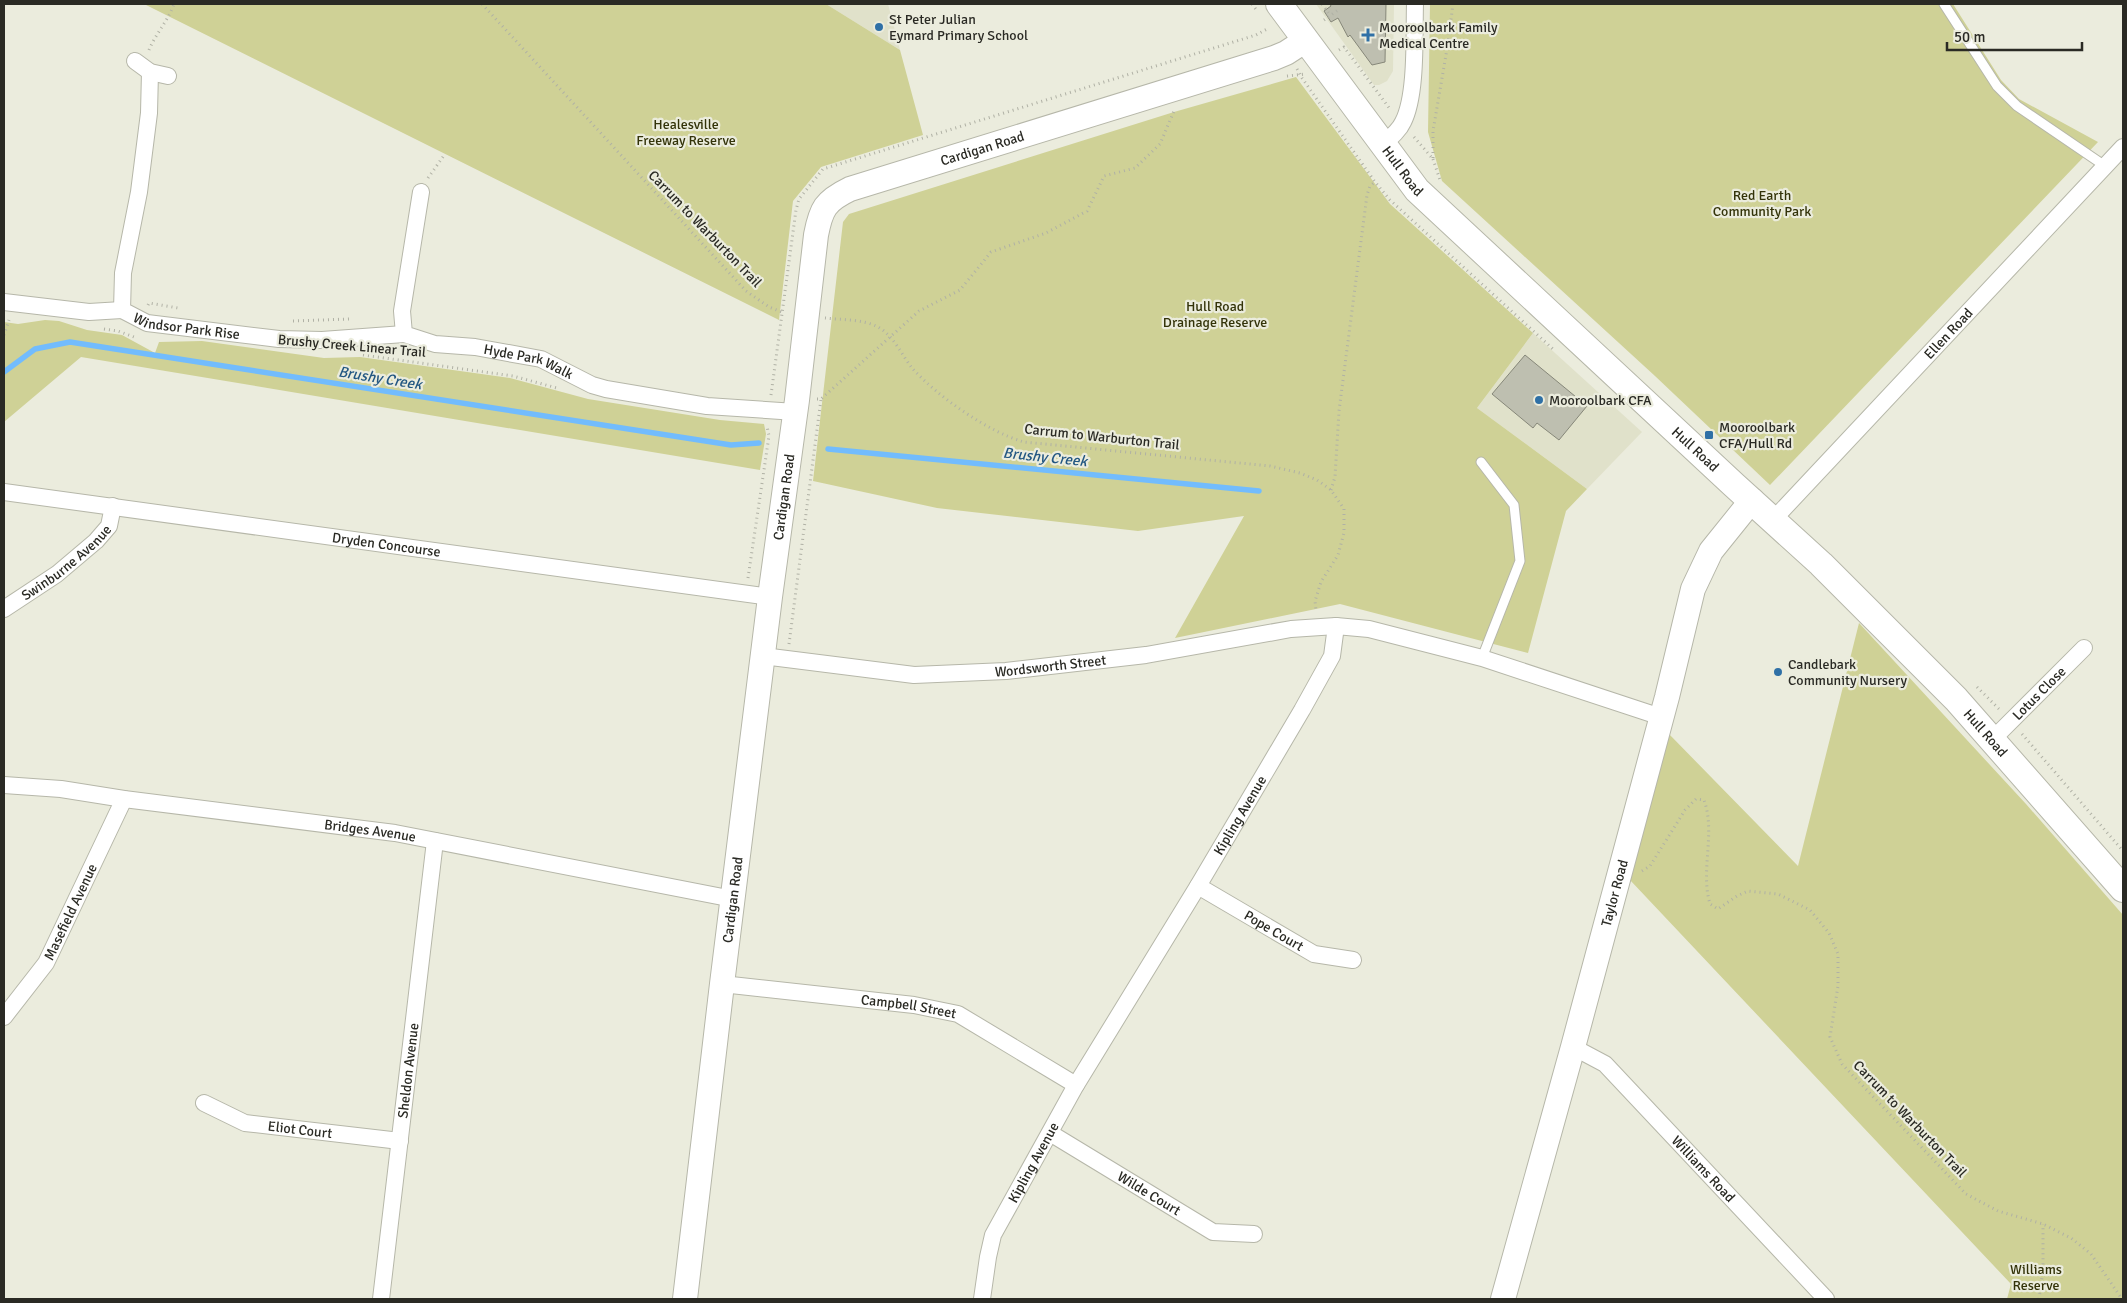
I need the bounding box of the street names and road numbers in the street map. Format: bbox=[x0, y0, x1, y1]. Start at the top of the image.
street label: Cardigan Road bbox=[938, 127, 1026, 169]
street label: Hull Road bbox=[1379, 143, 1427, 200]
street label: Carrum to Warburton Trail bbox=[645, 167, 765, 291]
street label: Ellen Road bbox=[1920, 304, 1976, 362]
street label: Windsor Park Rise bbox=[130, 309, 241, 343]
street label: Brushy Creek Linear Trail bbox=[277, 331, 427, 361]
street label: Hyde Park Walk bbox=[482, 340, 576, 383]
street label: Carrum to Warburton Trail bbox=[1024, 420, 1180, 454]
street label: Hull Road bbox=[1668, 423, 1723, 475]
street label: Cardigan Road bbox=[769, 453, 798, 541]
street label: Swinburne Avenue bbox=[18, 521, 115, 604]
street label: Dryden Concourse bbox=[331, 529, 442, 560]
street label: Wordsworth Street bbox=[994, 651, 1107, 680]
street label: Lotus Close bbox=[2009, 663, 2069, 723]
street label: Hull Road bbox=[1960, 705, 2011, 760]
street label: Kipling Avenue bbox=[1210, 772, 1270, 858]
street label: Bridges Avenue bbox=[323, 816, 417, 845]
street label: Cardigan Road bbox=[719, 856, 746, 944]
street label: Taylor Road bbox=[1597, 858, 1631, 928]
street label: Masefield Avenue bbox=[40, 861, 101, 963]
street label: Pope Court bbox=[1241, 906, 1307, 955]
street label: Campbell Street bbox=[860, 991, 958, 1022]
street label: Sheldon Avenue bbox=[394, 1022, 422, 1119]
street label: Carrum to Warburton Trail bbox=[1850, 1057, 1970, 1181]
street label: Eliot Court bbox=[267, 1117, 333, 1142]
street label: Kipling Avenue bbox=[1004, 1119, 1062, 1206]
street label: Williams Road bbox=[1668, 1132, 1739, 1206]
street label: Wilde Court bbox=[1114, 1168, 1184, 1219]

